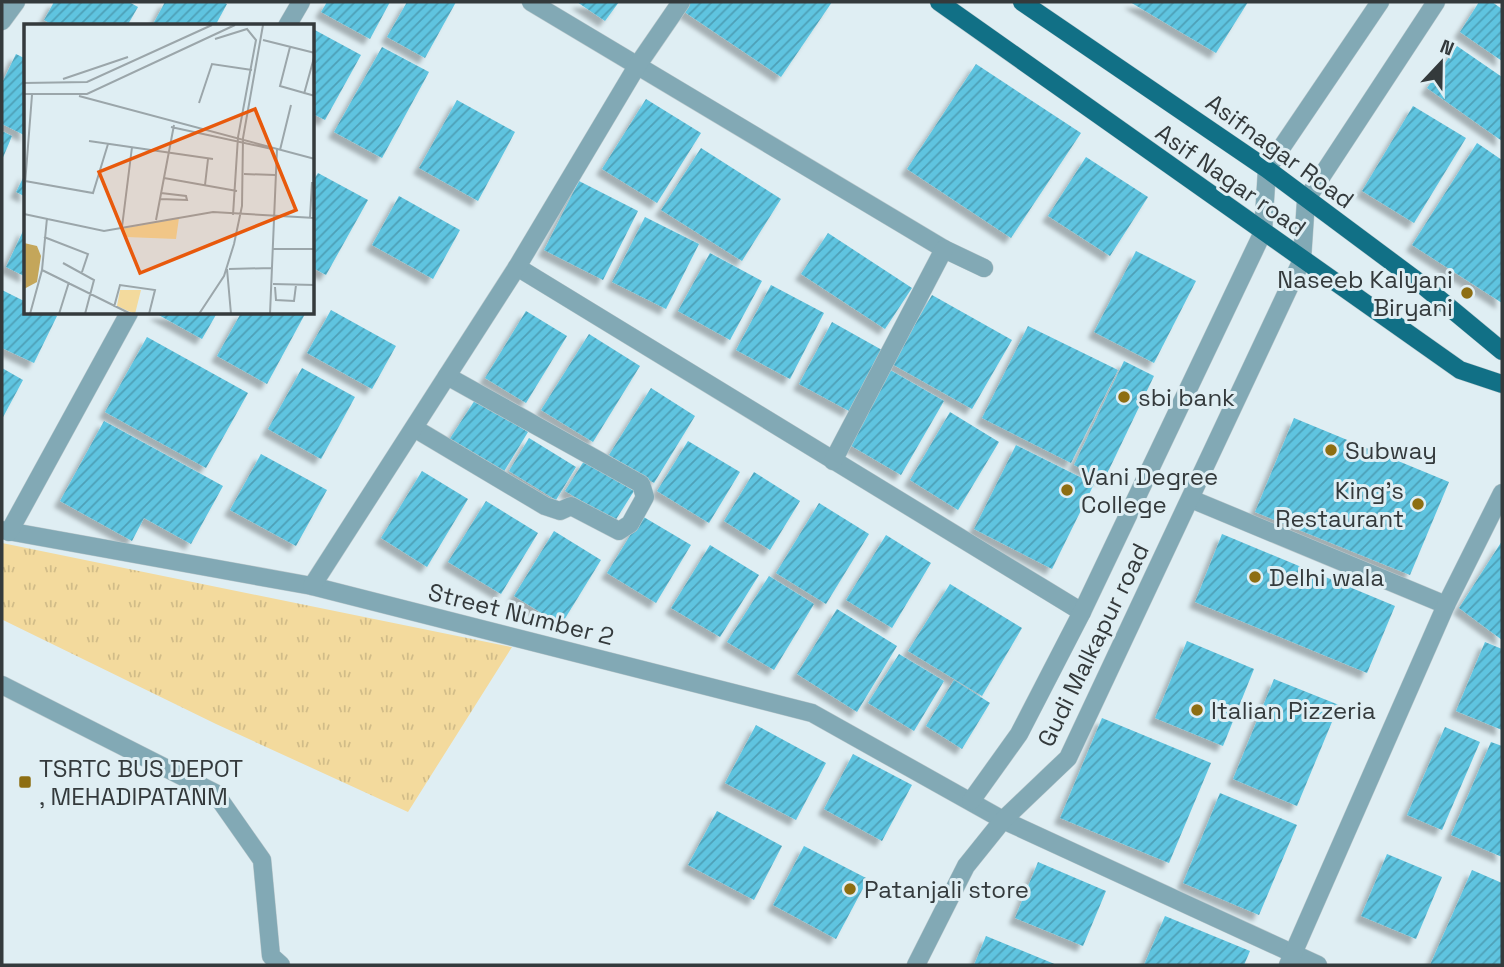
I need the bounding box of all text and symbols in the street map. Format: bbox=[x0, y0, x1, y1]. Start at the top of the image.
inset map bbox=[24, 24, 315, 315]
north arrow bbox=[1406, 28, 1476, 98]
text: N bbox=[1437, 34, 1458, 62]
street label: Asifnagar Road bbox=[1200, 87, 1360, 215]
street label: Asif Nagar road bbox=[1150, 117, 1312, 243]
place label: Naseeb Kalyani Biryani bbox=[1277, 264, 1453, 323]
marker: Naseeb Kalyani Biryani bbox=[1459, 285, 1475, 301]
place label: sbi bank bbox=[1138, 382, 1235, 413]
marker: sbi bank bbox=[1116, 389, 1132, 405]
place label: Subway bbox=[1345, 435, 1437, 466]
marker: Subway bbox=[1323, 442, 1339, 458]
place label: Vani Degree College bbox=[1081, 461, 1218, 520]
place label: King’s Restaurant bbox=[1275, 475, 1404, 534]
marker: Vani Degree College bbox=[1059, 482, 1075, 498]
marker: King’s Restaurant bbox=[1410, 496, 1426, 512]
street label: Gudi Malkapur road bbox=[1030, 538, 1156, 752]
place label: Delhi wala bbox=[1269, 562, 1384, 593]
marker: Delhi wala bbox=[1247, 569, 1263, 585]
street label: Street Number 2 bbox=[425, 576, 617, 652]
place label: Italian Pizzeria bbox=[1211, 695, 1376, 726]
marker: Italian Pizzeria bbox=[1189, 702, 1205, 718]
place label: TSRTC BUS DEPOT , MEHADIPATANM bbox=[39, 753, 243, 812]
marker: TSRTC BUS DEPOT , MEHADIPATANM bbox=[17, 774, 33, 790]
place label: Patanjali store bbox=[864, 874, 1029, 905]
marker: Patanjali store bbox=[842, 881, 858, 897]

